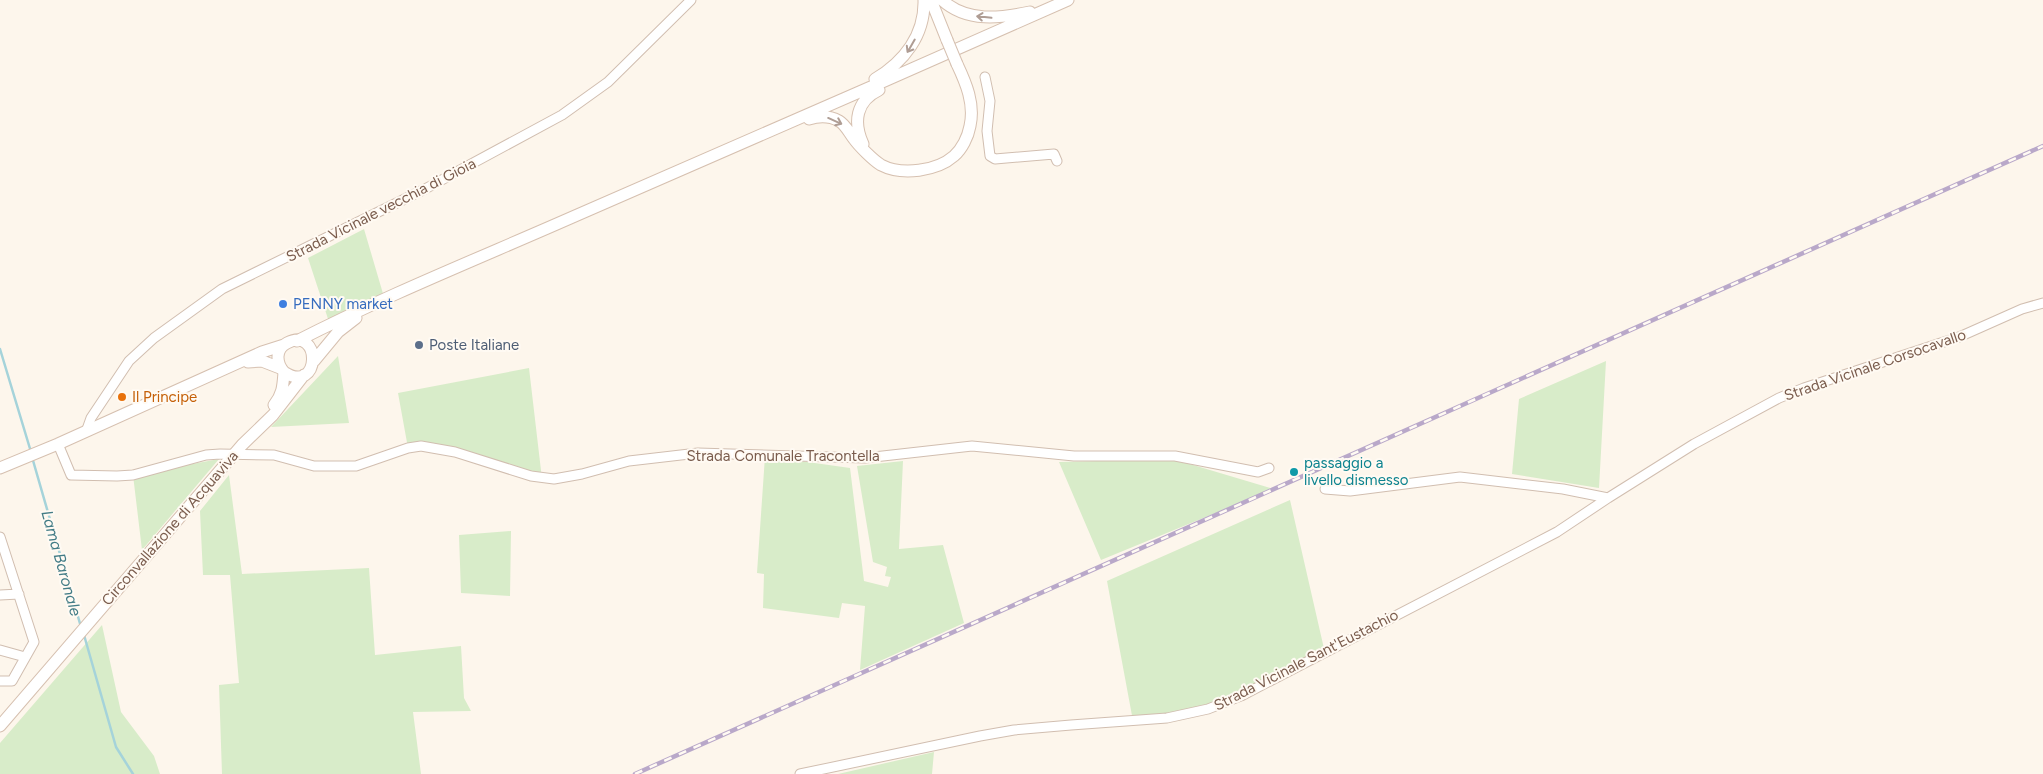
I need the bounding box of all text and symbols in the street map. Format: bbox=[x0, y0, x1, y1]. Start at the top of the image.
one-way arrow bbox=[976, 12, 992, 21]
one-way arrow bbox=[905, 38, 915, 53]
one-way arrow bbox=[827, 117, 842, 127]
street label: Strada Vicinale vecchia di Gioia bbox=[283, 154, 479, 266]
place label: PENNY market bbox=[293, 295, 393, 313]
marker: PENNY market bbox=[277, 298, 289, 310]
street label: Strada Vicinale Corsocavallo bbox=[1782, 325, 1968, 405]
place label: Poste Italiane bbox=[429, 336, 519, 354]
marker: Poste Italiane bbox=[413, 339, 425, 351]
place label: Il Principe bbox=[132, 388, 197, 406]
marker: Il Principe bbox=[116, 391, 128, 403]
street label: Circonvallazione di Acquaviva bbox=[98, 447, 242, 609]
street label: Strada Comunale Tracontella bbox=[686, 447, 880, 465]
place label: passaggio a livello dismesso bbox=[1304, 454, 1409, 489]
marker: passaggio a livello dismesso bbox=[1288, 466, 1300, 478]
water label: Lama Baronale bbox=[37, 508, 86, 618]
street label: Strada Vicinale Sant'Eustachio bbox=[1211, 605, 1401, 714]

